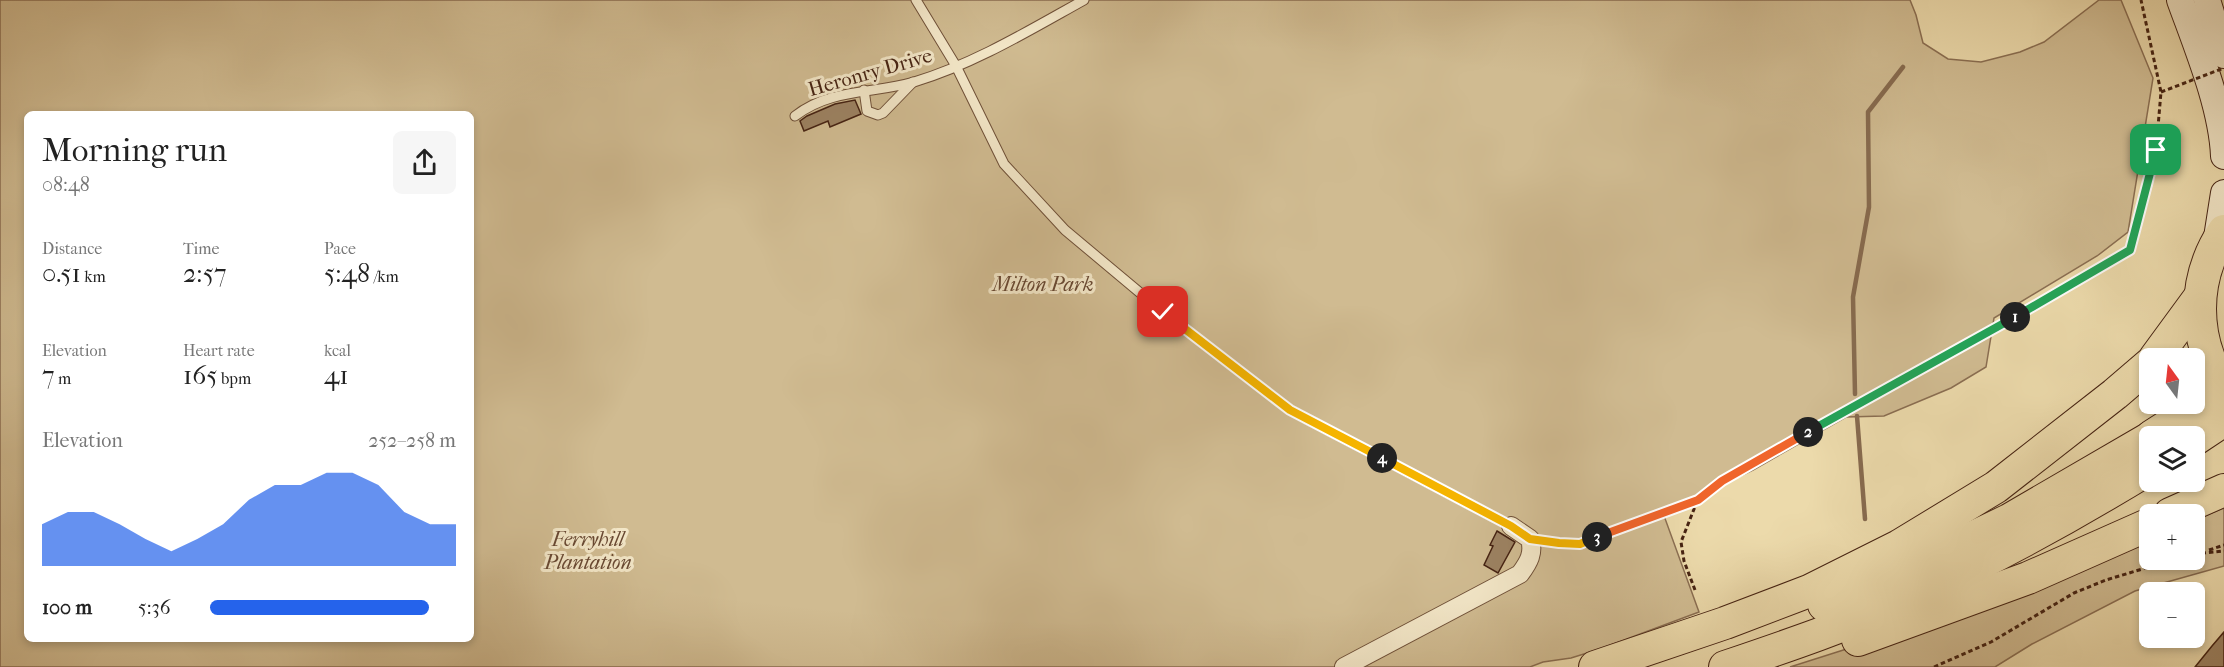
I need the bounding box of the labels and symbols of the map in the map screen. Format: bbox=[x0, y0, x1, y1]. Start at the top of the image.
street label: Heronry Drive bbox=[806, 44, 935, 101]
pin bbox=[2130, 124, 2181, 175]
park label: Milton Park bbox=[991, 273, 1093, 296]
pin bbox=[1137, 286, 1188, 337]
pin: 1 bbox=[2000, 302, 2030, 332]
north arrow bbox=[2139, 348, 2205, 414]
pin: 2 bbox=[1793, 417, 1823, 447]
pin: 4 bbox=[1367, 443, 1397, 473]
pin: 3 bbox=[1582, 522, 1612, 552]
park label: Ferryhill Plantation bbox=[543, 528, 632, 574]

